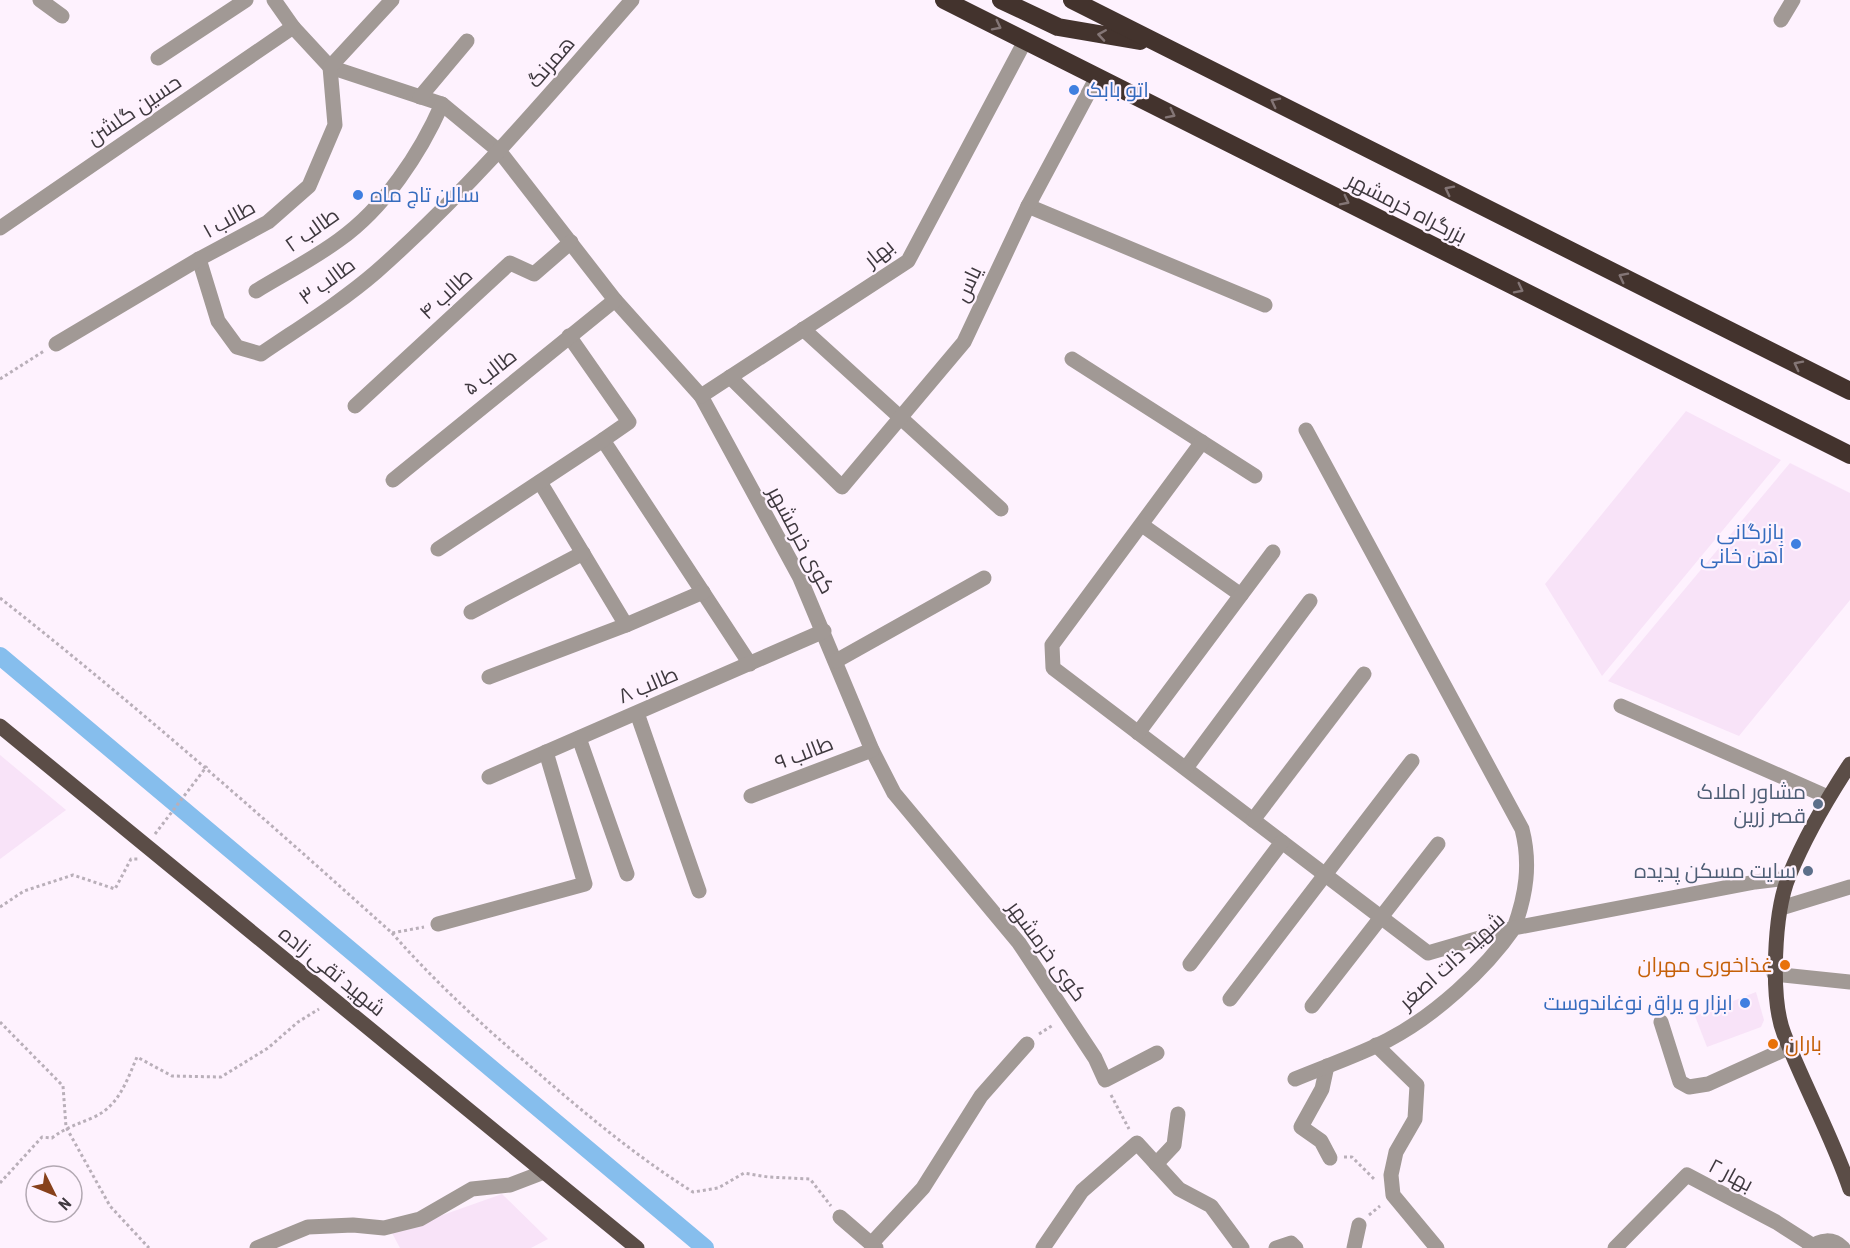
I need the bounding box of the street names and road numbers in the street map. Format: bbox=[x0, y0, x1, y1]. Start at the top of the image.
street label: همرنگ bbox=[522, 31, 580, 93]
street label: حسین گلشن bbox=[82, 70, 186, 151]
street label: بزرگراه خرمشهر bbox=[1342, 167, 1470, 249]
street label: طالب ۱ bbox=[199, 195, 259, 243]
street label: طالب ۲ bbox=[280, 203, 344, 257]
street label: بهار bbox=[859, 234, 899, 274]
street label: طالب ۳ bbox=[294, 253, 360, 309]
street label: یاس bbox=[949, 262, 988, 306]
street label: طالب ۴ bbox=[415, 264, 477, 324]
street label: طالب ۵ bbox=[459, 344, 521, 400]
street label: کوی خرمشهر bbox=[761, 481, 839, 598]
street label: طالب ۸ bbox=[614, 662, 682, 708]
street label: طالب ۹ bbox=[771, 731, 837, 775]
street label: کوی خرمشهر bbox=[1001, 895, 1092, 1007]
street label: شهید ذات اصغر bbox=[1394, 908, 1510, 1016]
street label: شهید تقی زاده bbox=[274, 921, 390, 1022]
street label: بهار ۲ bbox=[1704, 1153, 1757, 1198]

